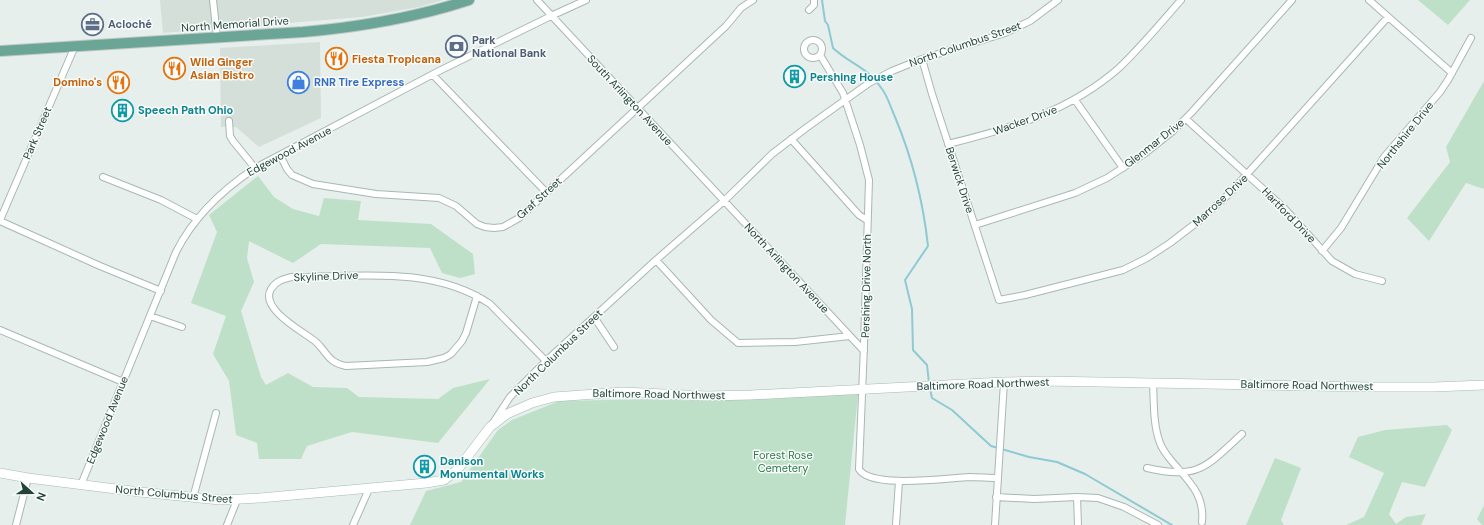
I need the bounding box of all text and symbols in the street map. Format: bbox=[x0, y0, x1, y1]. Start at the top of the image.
office icon: Acloché bbox=[80, 11, 106, 37]
street label: North Memorial Drive bbox=[181, 13, 289, 35]
place label: Acloché bbox=[108, 17, 152, 31]
street label: North Columbus Street bbox=[907, 18, 1023, 70]
bank icon: Park National Bank bbox=[444, 33, 470, 59]
place label: Park National Bank bbox=[472, 33, 547, 60]
restaurant icon: Fiesta Tropicana bbox=[324, 46, 350, 72]
place label: Fiesta Tropicana bbox=[352, 52, 441, 66]
street label: South Arlington Avenue bbox=[584, 52, 676, 148]
restaurant icon: Wild Ginger Asian Bistro bbox=[161, 55, 187, 81]
place label: Wild Ginger Asian Bistro bbox=[190, 55, 254, 82]
building icon: Pershing House bbox=[782, 64, 808, 90]
restaurant icon: Domino's bbox=[105, 69, 131, 95]
shop icon: RNR Tire Express bbox=[286, 69, 312, 95]
place label: Pershing House bbox=[810, 70, 893, 84]
place label: Domino's bbox=[53, 75, 102, 89]
place label: RNR Tire Express bbox=[314, 75, 404, 89]
building icon: Speech Path Ohio bbox=[109, 97, 135, 123]
street label: Northshire Drive bbox=[1374, 99, 1436, 171]
street label: Wacker Drive bbox=[991, 102, 1059, 138]
place label: Speech Path Ohio bbox=[138, 103, 234, 117]
street label: Park Street bbox=[20, 105, 54, 161]
street label: Glenmar Drive bbox=[1121, 115, 1187, 171]
street label: Edgewood Avenue bbox=[244, 123, 334, 179]
street label: Berwick Drive bbox=[943, 145, 977, 215]
street label: Marrose Drive bbox=[1189, 171, 1251, 229]
street label: Graf Street bbox=[513, 174, 565, 222]
street label: Hartford Drive bbox=[1259, 184, 1319, 246]
street label: North Arlington Avenue bbox=[742, 220, 832, 316]
street label: Pershing Drive North bbox=[858, 234, 874, 338]
street label: Skyline Drive bbox=[293, 268, 359, 284]
street label: North Columbus Street bbox=[511, 306, 605, 398]
street label: Edgewood Avenue bbox=[83, 374, 131, 466]
street label: Baltimore Road Northwest bbox=[916, 375, 1050, 393]
street label: Baltimore Road Northwest bbox=[1240, 377, 1374, 393]
street label: Baltimore Road Northwest bbox=[592, 386, 726, 402]
park label: Forest Rose Cemetery bbox=[753, 448, 813, 475]
building icon: Danison Monumental Works bbox=[411, 454, 437, 480]
place label: Danison Monumental Works bbox=[440, 454, 544, 481]
north arrow bbox=[12, 473, 52, 513]
street label: North Columbus Street bbox=[115, 482, 233, 506]
text: N bbox=[33, 490, 49, 503]

